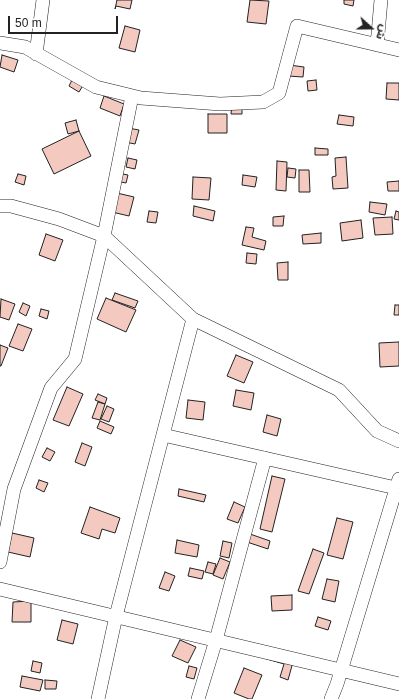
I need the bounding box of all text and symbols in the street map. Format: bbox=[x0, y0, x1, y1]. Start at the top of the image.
scale bar bbox=[10, 8, 120, 34]
north arrow bbox=[351, 8, 391, 48]
text: 50 m bbox=[15, 16, 42, 30]
text: ش bbox=[374, 23, 391, 41]

